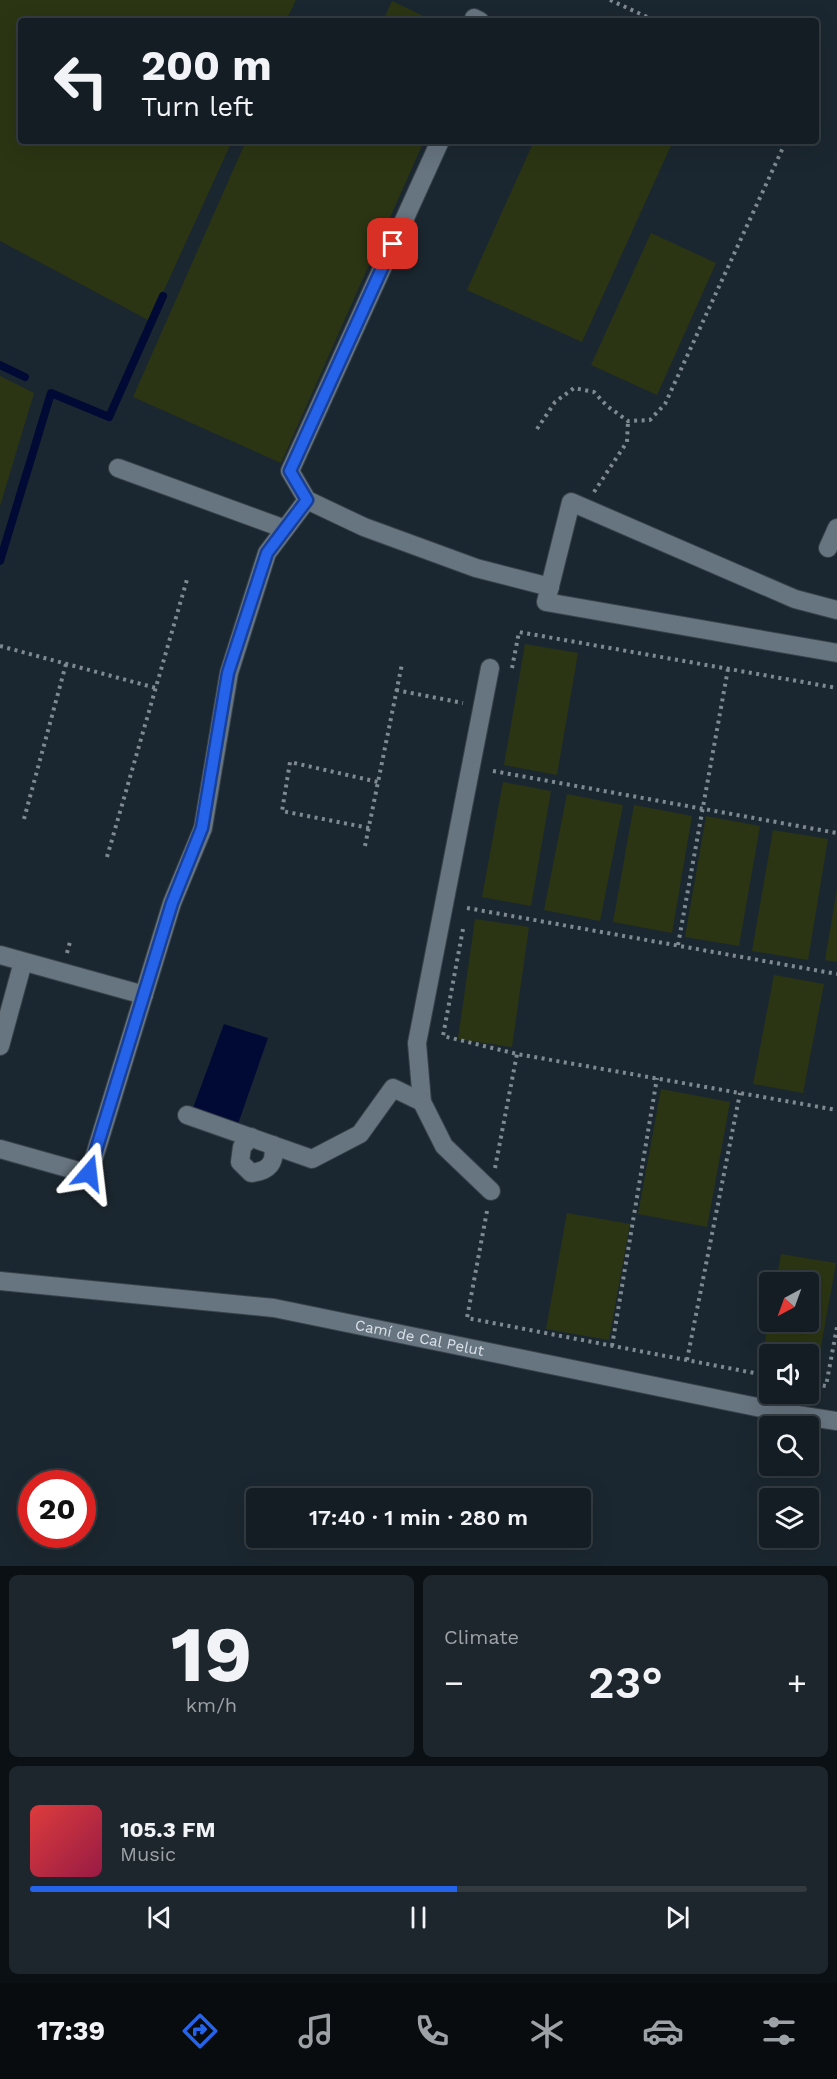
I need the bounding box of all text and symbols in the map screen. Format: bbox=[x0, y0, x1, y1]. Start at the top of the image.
text: 200 m bbox=[141, 41, 272, 90]
icon: left bbox=[42, 42, 120, 120]
text: Turn left bbox=[141, 91, 253, 123]
pin bbox=[367, 218, 418, 269]
icon: arrive bbox=[376, 227, 409, 260]
position arrow bbox=[57, 1141, 121, 1205]
north arrow bbox=[759, 1272, 819, 1332]
map controls bbox=[759, 1272, 819, 1548]
street label: Camí de Cal Pelut bbox=[354, 1316, 486, 1360]
button: sound bbox=[759, 1344, 819, 1404]
button: search bbox=[759, 1416, 819, 1476]
speed limit sign: 20 bbox=[18, 1470, 96, 1548]
button: layers bbox=[759, 1488, 819, 1548]
text: 17:40 · 1 min · 280 m bbox=[309, 1505, 528, 1530]
text: 19 bbox=[171, 1608, 252, 1700]
text: Climate bbox=[444, 1625, 519, 1649]
text: 23° bbox=[588, 1656, 663, 1709]
text: − bbox=[444, 1663, 464, 1702]
text: + bbox=[787, 1663, 807, 1702]
text: km/h bbox=[186, 1693, 237, 1717]
text: 105.3 FM bbox=[120, 1817, 216, 1842]
text: Music bbox=[120, 1842, 176, 1866]
icon: previous bbox=[143, 1901, 176, 1934]
icon: pause bbox=[402, 1901, 435, 1934]
icon: next bbox=[661, 1901, 694, 1934]
icon: directions bbox=[179, 2010, 221, 2052]
icon: music bbox=[295, 2010, 337, 2052]
icon: phone bbox=[411, 2010, 453, 2052]
icon: climate bbox=[526, 2010, 568, 2052]
icon: car bbox=[642, 2010, 684, 2052]
icon: filters bbox=[758, 2010, 800, 2052]
text: 17:39 bbox=[37, 2015, 105, 2047]

